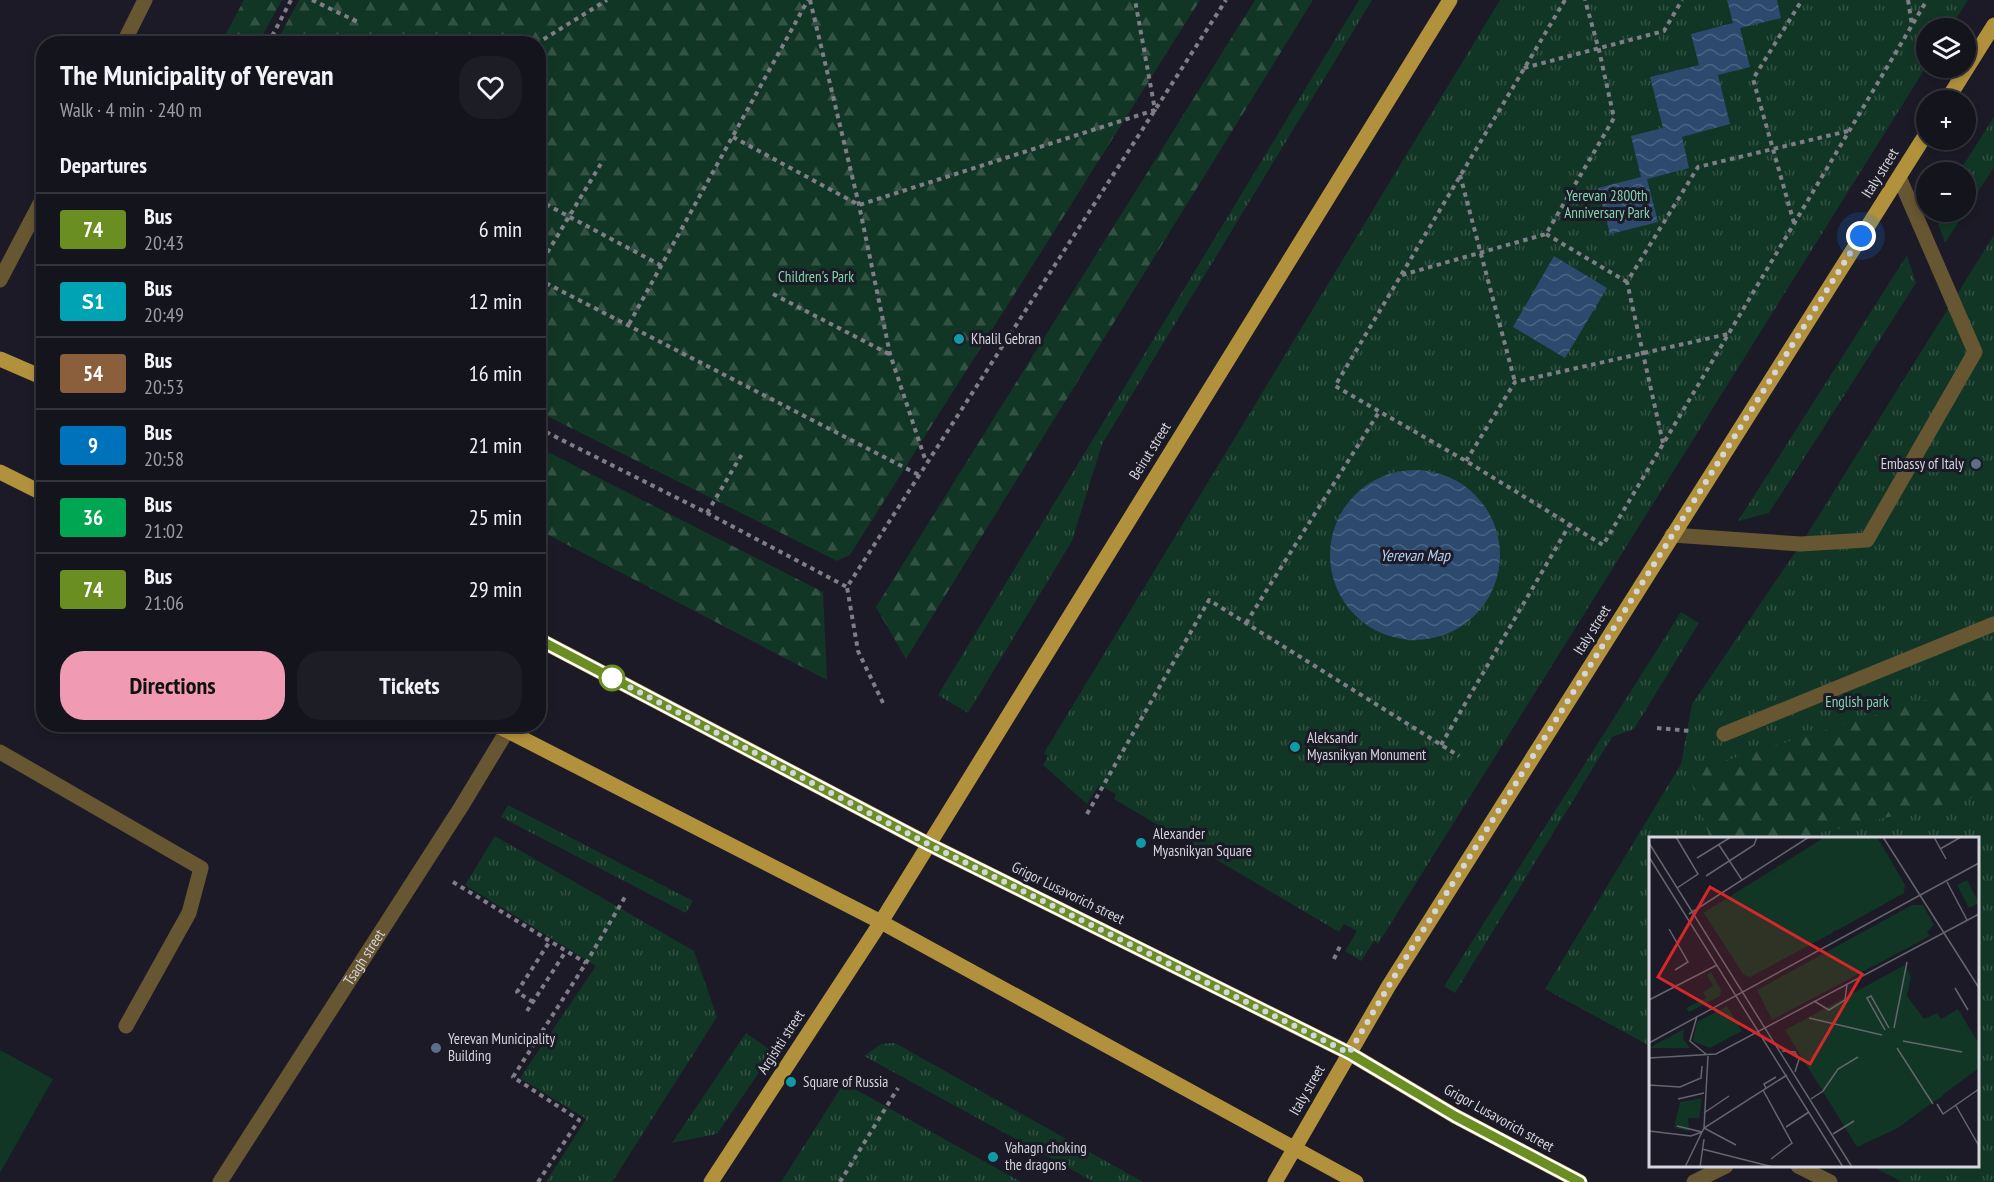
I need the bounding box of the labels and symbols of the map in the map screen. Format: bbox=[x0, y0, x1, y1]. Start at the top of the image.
street label: Italy street bbox=[1857, 144, 1902, 201]
park label: Yerevan 2800th Anniversary Park bbox=[1564, 186, 1650, 222]
your location bbox=[1846, 221, 1876, 251]
park label: Children's Park bbox=[778, 267, 854, 286]
place label: Khalil Gebran bbox=[971, 329, 1041, 348]
marker: Khalil Gebran bbox=[952, 332, 966, 346]
street label: Beirut street bbox=[1125, 419, 1175, 483]
place label: Embassy of Italy bbox=[1881, 454, 1964, 473]
marker: Embassy of Italy bbox=[1969, 457, 1983, 471]
water label: Yerevan Map bbox=[1380, 545, 1451, 565]
street label: Italy street bbox=[1569, 601, 1614, 658]
unlabelled marker bbox=[599, 665, 625, 691]
park label: English park bbox=[1825, 692, 1889, 711]
place label: Aleksandr Myasnikyan Monument bbox=[1307, 728, 1426, 764]
marker: Aleksandr Myasnikyan Monument bbox=[1288, 740, 1302, 754]
place label: Alexander Myasnikyan Square bbox=[1153, 824, 1252, 860]
marker: Alexander Myasnikyan Square bbox=[1134, 836, 1148, 850]
inset map bbox=[1649, 837, 1979, 1167]
street label: Grigor Lusavorich street bbox=[1009, 857, 1128, 928]
street label: Tsagh street bbox=[339, 926, 389, 989]
street label: Argishti street bbox=[753, 1006, 808, 1077]
place label: Yerevan Municipality Building bbox=[448, 1029, 555, 1065]
marker: Yerevan Municipality Building bbox=[429, 1041, 443, 1055]
street label: Italy street bbox=[1285, 1061, 1329, 1118]
place label: Square of Russia bbox=[803, 1072, 888, 1091]
marker: Square of Russia bbox=[784, 1075, 798, 1089]
street label: Grigor Lusavorich street bbox=[1441, 1079, 1558, 1156]
place label: Vahagn choking the dragons bbox=[1004, 1138, 1087, 1174]
marker: Vahagn choking the dragons bbox=[986, 1150, 1000, 1164]

